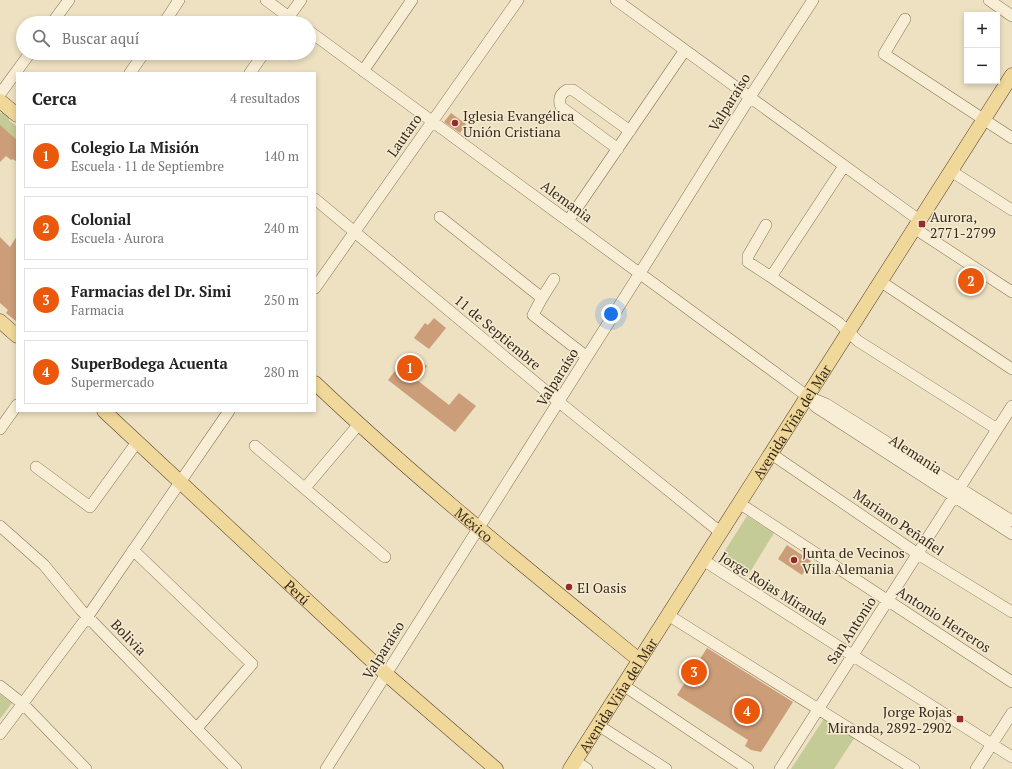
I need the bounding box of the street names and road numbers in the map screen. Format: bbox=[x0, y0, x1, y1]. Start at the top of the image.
street label: Valparaíso bbox=[704, 69, 754, 135]
street label: Lautaro bbox=[382, 110, 426, 160]
street label: Alemania bbox=[537, 176, 597, 226]
street label: 11 de Septiembre bbox=[451, 290, 545, 374]
street label: Valparaíso bbox=[532, 344, 582, 410]
street label: Avenida Viña del Mar bbox=[748, 360, 835, 482]
street label: Alemania bbox=[886, 430, 946, 478]
street label: Mariano Peñafiel bbox=[850, 485, 948, 559]
street label: México bbox=[451, 503, 498, 546]
street label: Jorge Rojas Miranda bbox=[716, 547, 832, 629]
street label: Perú bbox=[281, 575, 315, 608]
street label: Antonio Herreros bbox=[893, 581, 995, 657]
street label: San Antonio bbox=[822, 592, 880, 668]
street label: Bolivia bbox=[107, 615, 151, 659]
street label: Valparaíso bbox=[358, 617, 408, 683]
street label: Avenida Viña del Mar bbox=[574, 633, 661, 756]

